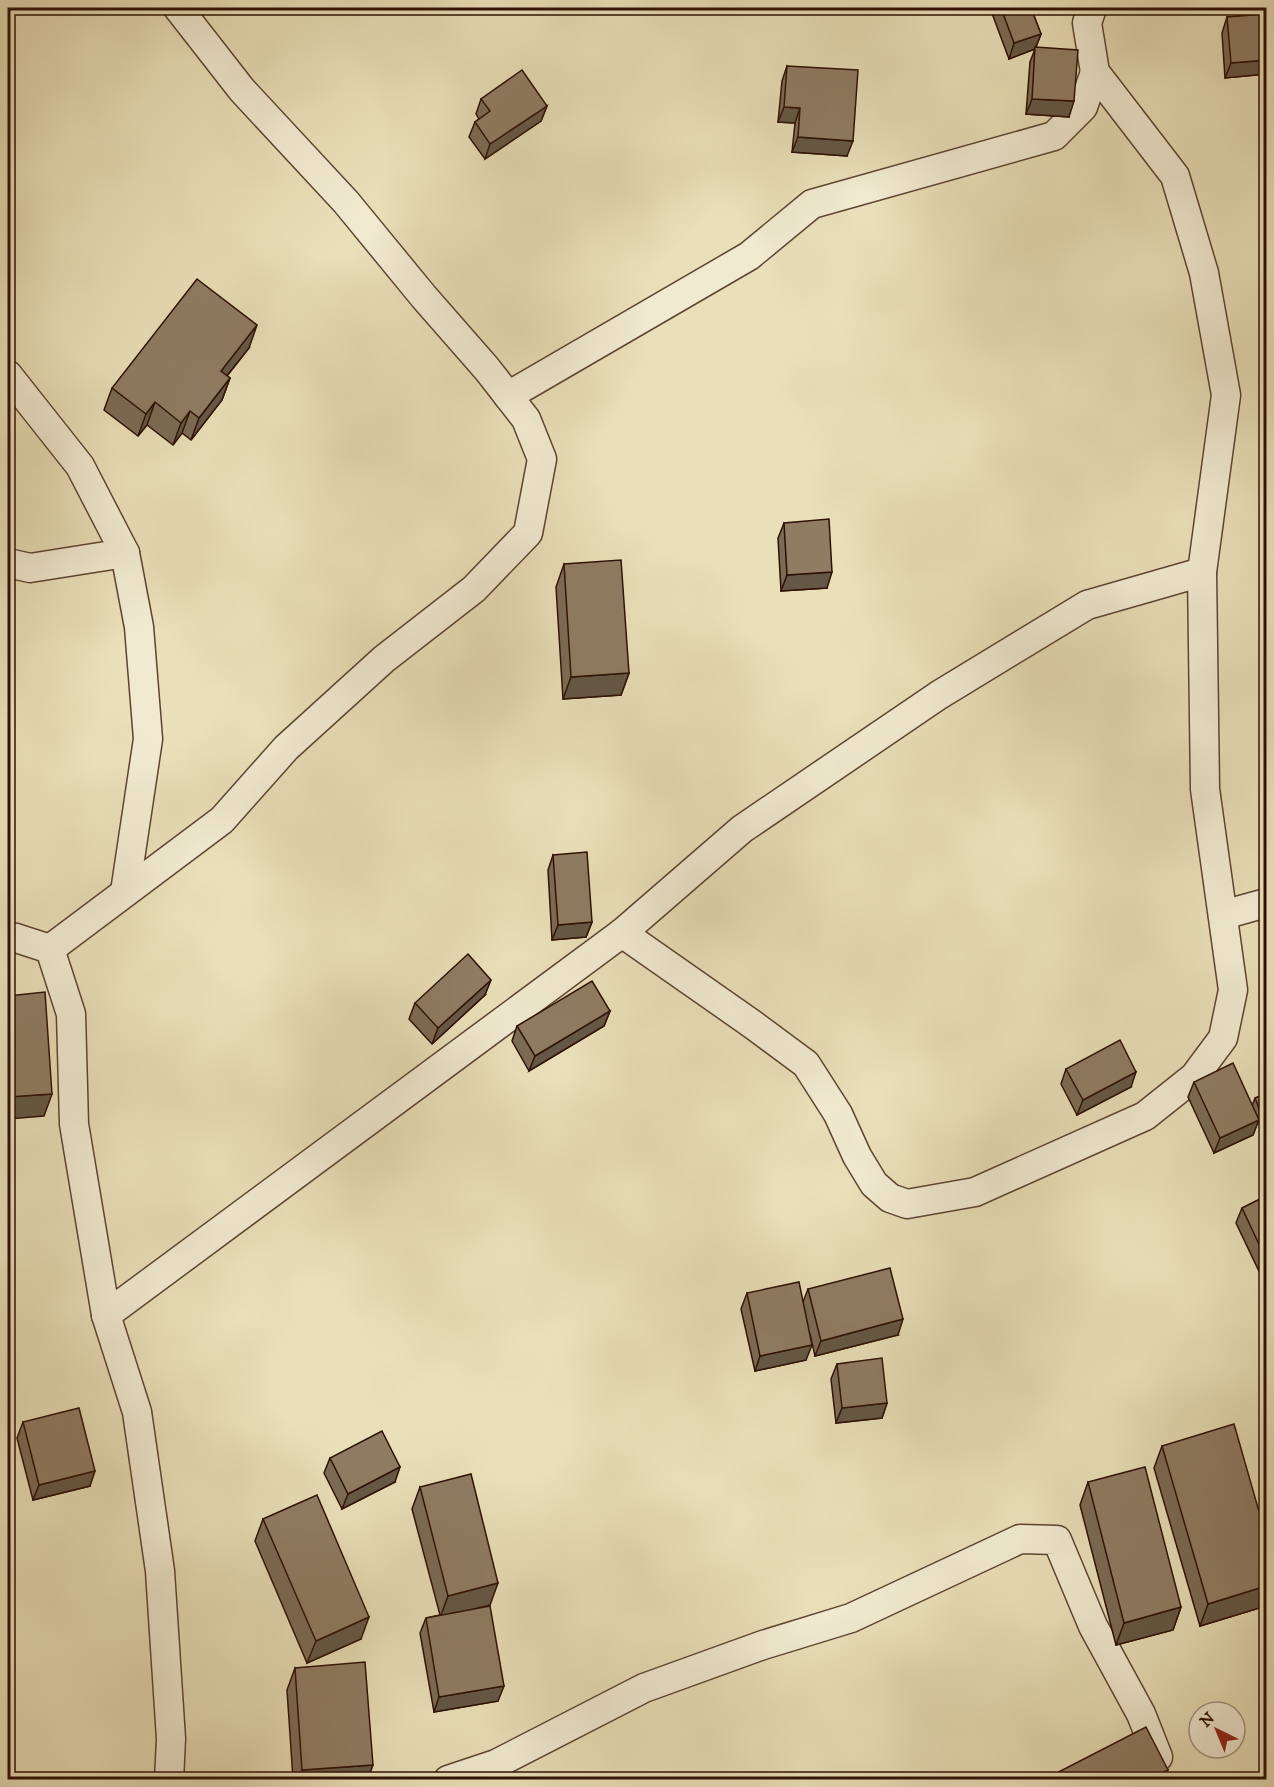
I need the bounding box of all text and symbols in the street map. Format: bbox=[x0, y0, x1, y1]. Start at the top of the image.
north arrow bbox=[1187, 1700, 1247, 1760]
text: N bbox=[1196, 1708, 1219, 1732]

